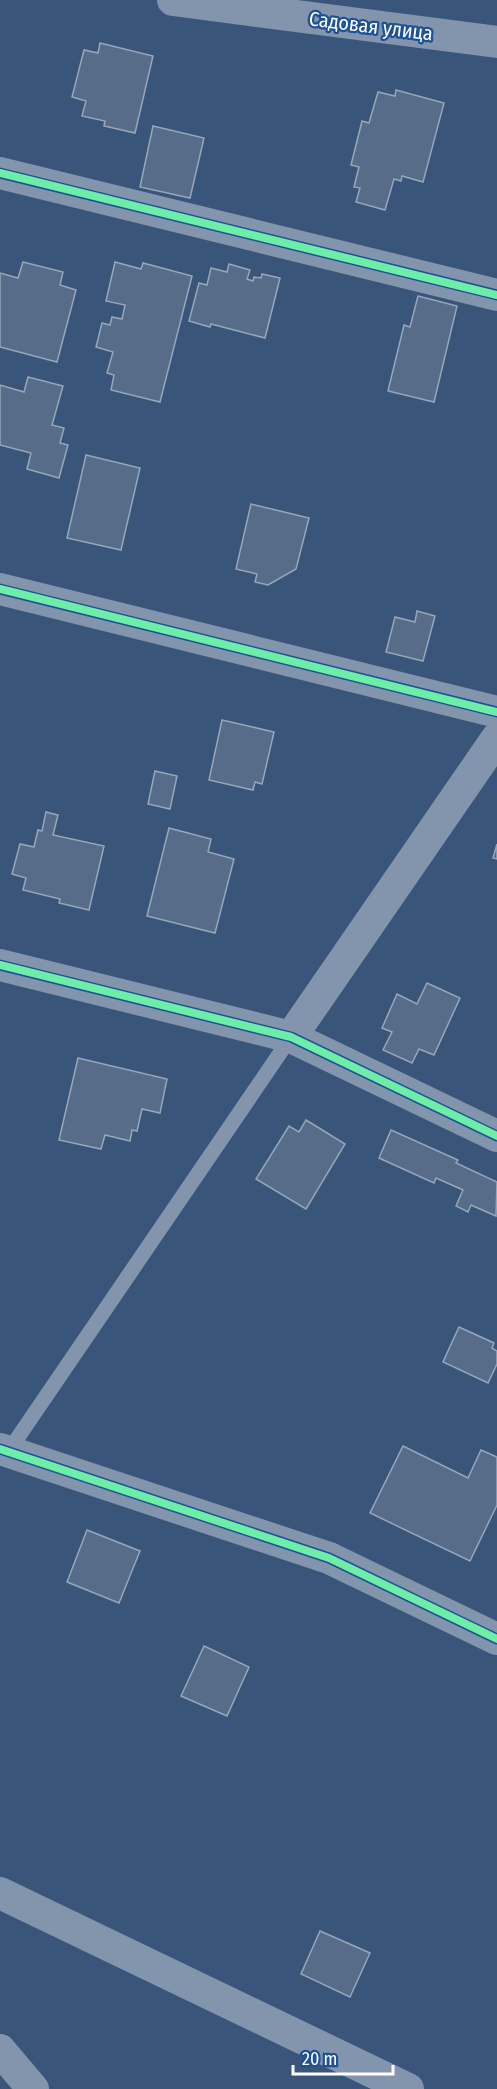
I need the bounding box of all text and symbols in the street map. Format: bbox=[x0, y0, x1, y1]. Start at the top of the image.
street label: Садовая улица bbox=[308, 6, 434, 46]
scale bar bbox=[293, 2038, 394, 2076]
text: 20 m bbox=[302, 2048, 337, 2070]

